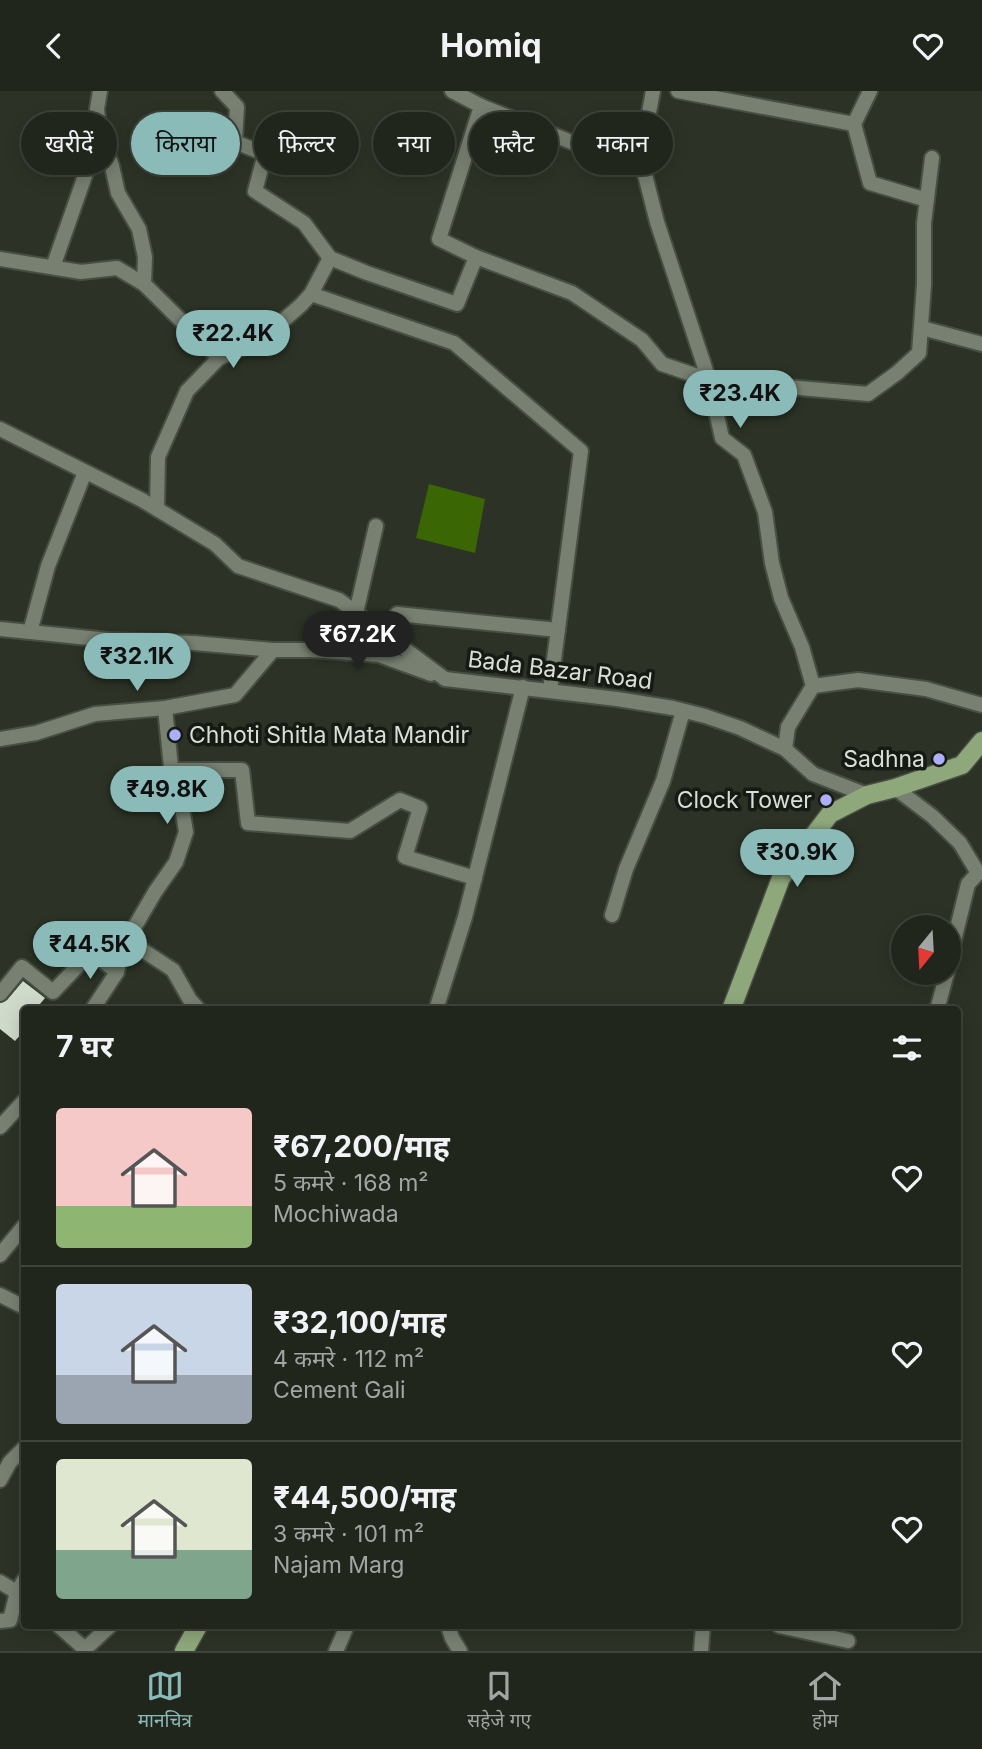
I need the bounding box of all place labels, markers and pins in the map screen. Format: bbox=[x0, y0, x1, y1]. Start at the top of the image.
pin: ₹22.4K bbox=[176, 310, 290, 370]
pin: ₹23.4K bbox=[683, 371, 797, 430]
pin: ₹67.2K bbox=[301, 611, 415, 671]
pin: ₹32.1K bbox=[80, 633, 194, 693]
place label: Chhoti Shitla Mata Mandir bbox=[189, 721, 469, 749]
marker: Chhoti Shitla Mata Mandir bbox=[167, 727, 183, 743]
place label: Sadhna bbox=[843, 745, 925, 773]
marker: Sadhna bbox=[931, 751, 947, 767]
pin: ₹49.8K bbox=[110, 767, 224, 826]
place label: Clock Tower bbox=[677, 786, 812, 814]
marker: Clock Tower bbox=[818, 792, 834, 808]
pin: ₹30.9K bbox=[740, 829, 854, 889]
pin: ₹44.5K bbox=[33, 921, 147, 981]

